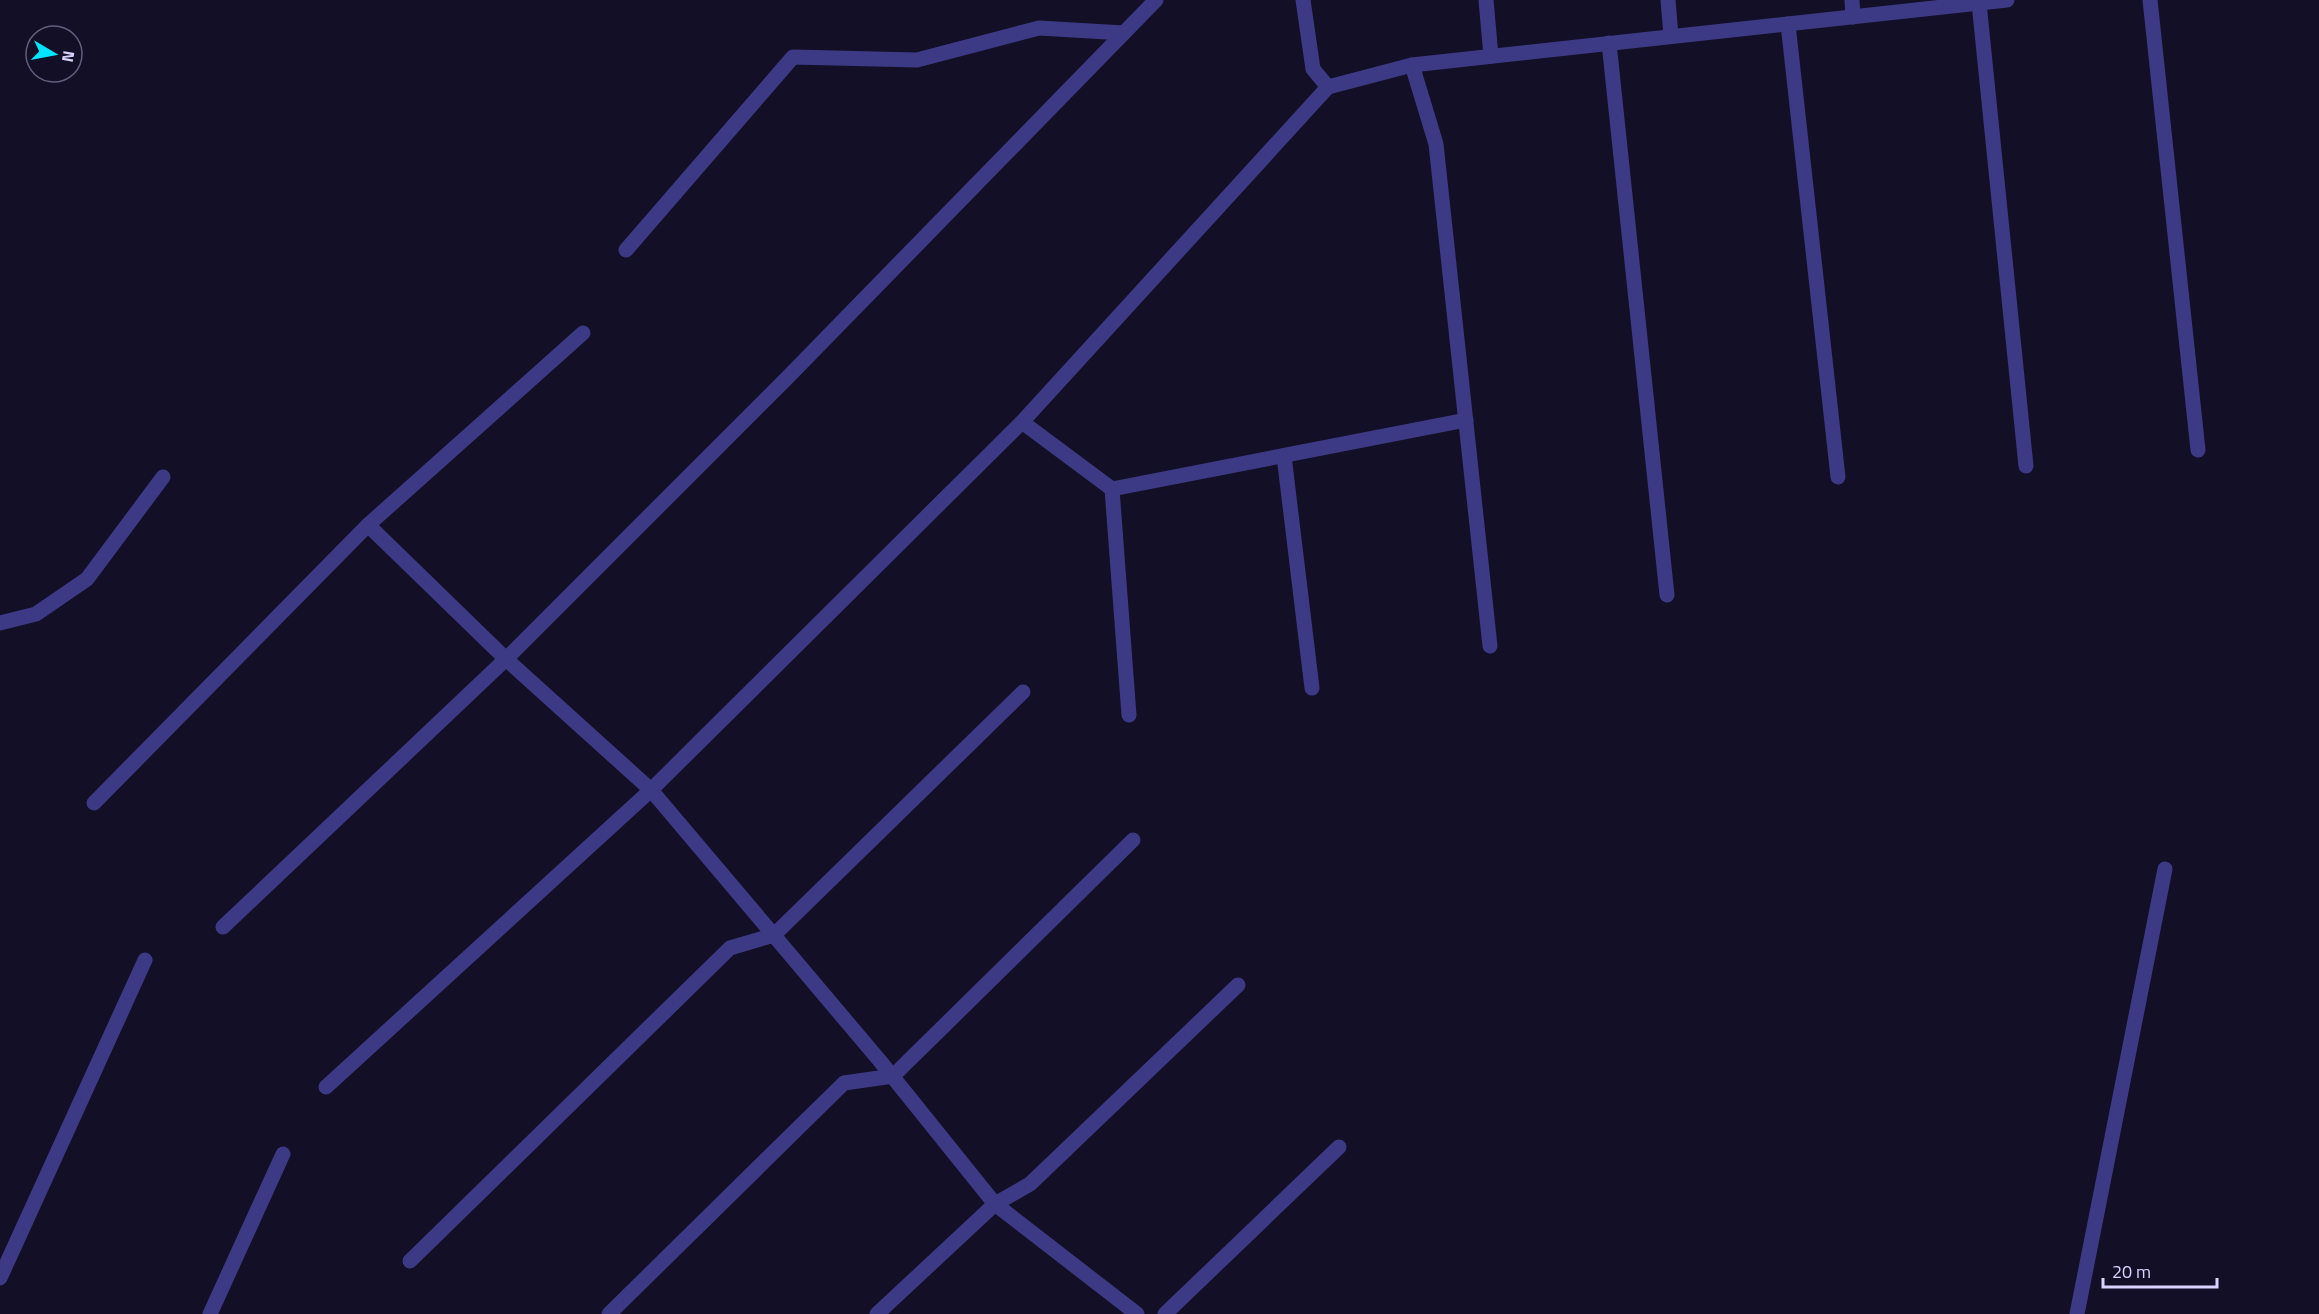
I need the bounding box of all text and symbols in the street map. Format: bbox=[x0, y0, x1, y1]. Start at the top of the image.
north arrow bbox=[24, 24, 84, 84]
text: N bbox=[56, 49, 82, 64]
scale bar bbox=[2103, 1251, 2217, 1289]
text: 20 m bbox=[2112, 1258, 2151, 1285]

